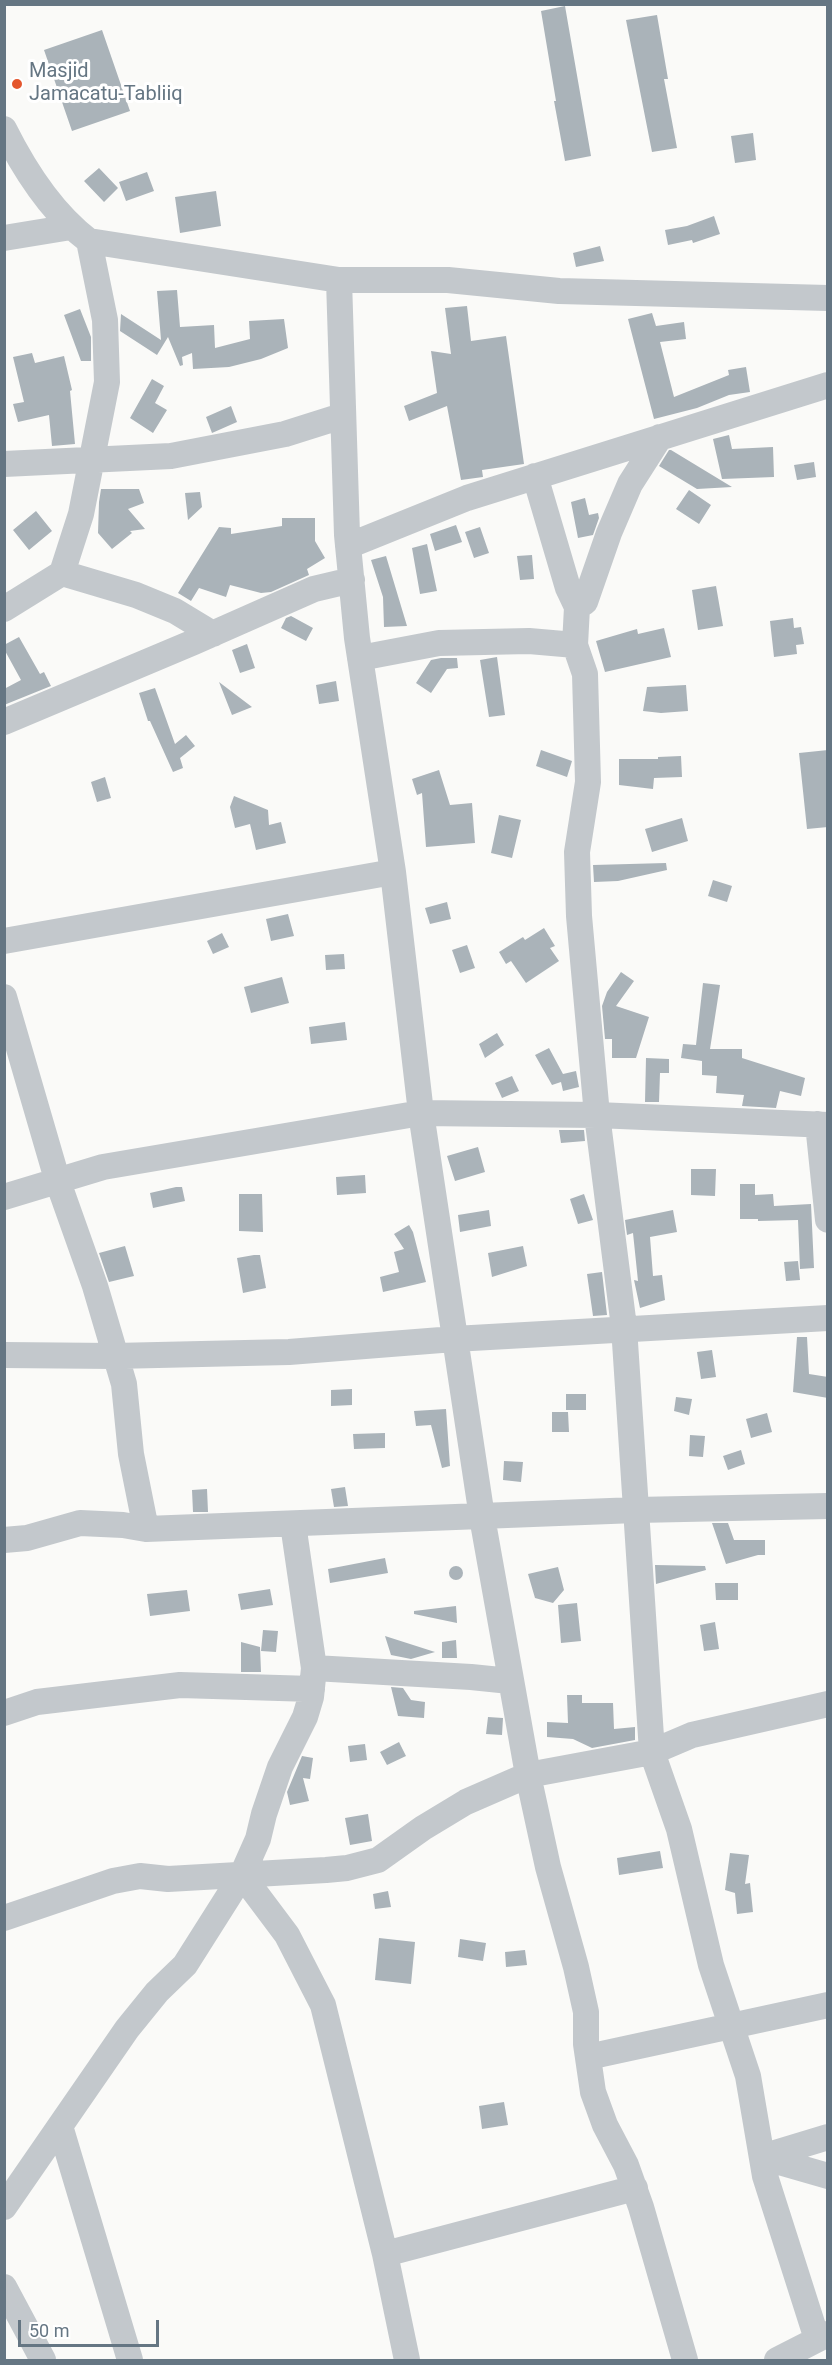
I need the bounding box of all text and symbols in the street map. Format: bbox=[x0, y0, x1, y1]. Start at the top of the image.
place label: Masjid Jamacatu-Tabliiq bbox=[29, 60, 183, 107]
marker: Masjid Jamacatu-Tabliiq bbox=[10, 77, 24, 91]
scale bar bbox=[21, 2308, 162, 2346]
text: 50 m bbox=[29, 2320, 69, 2341]

